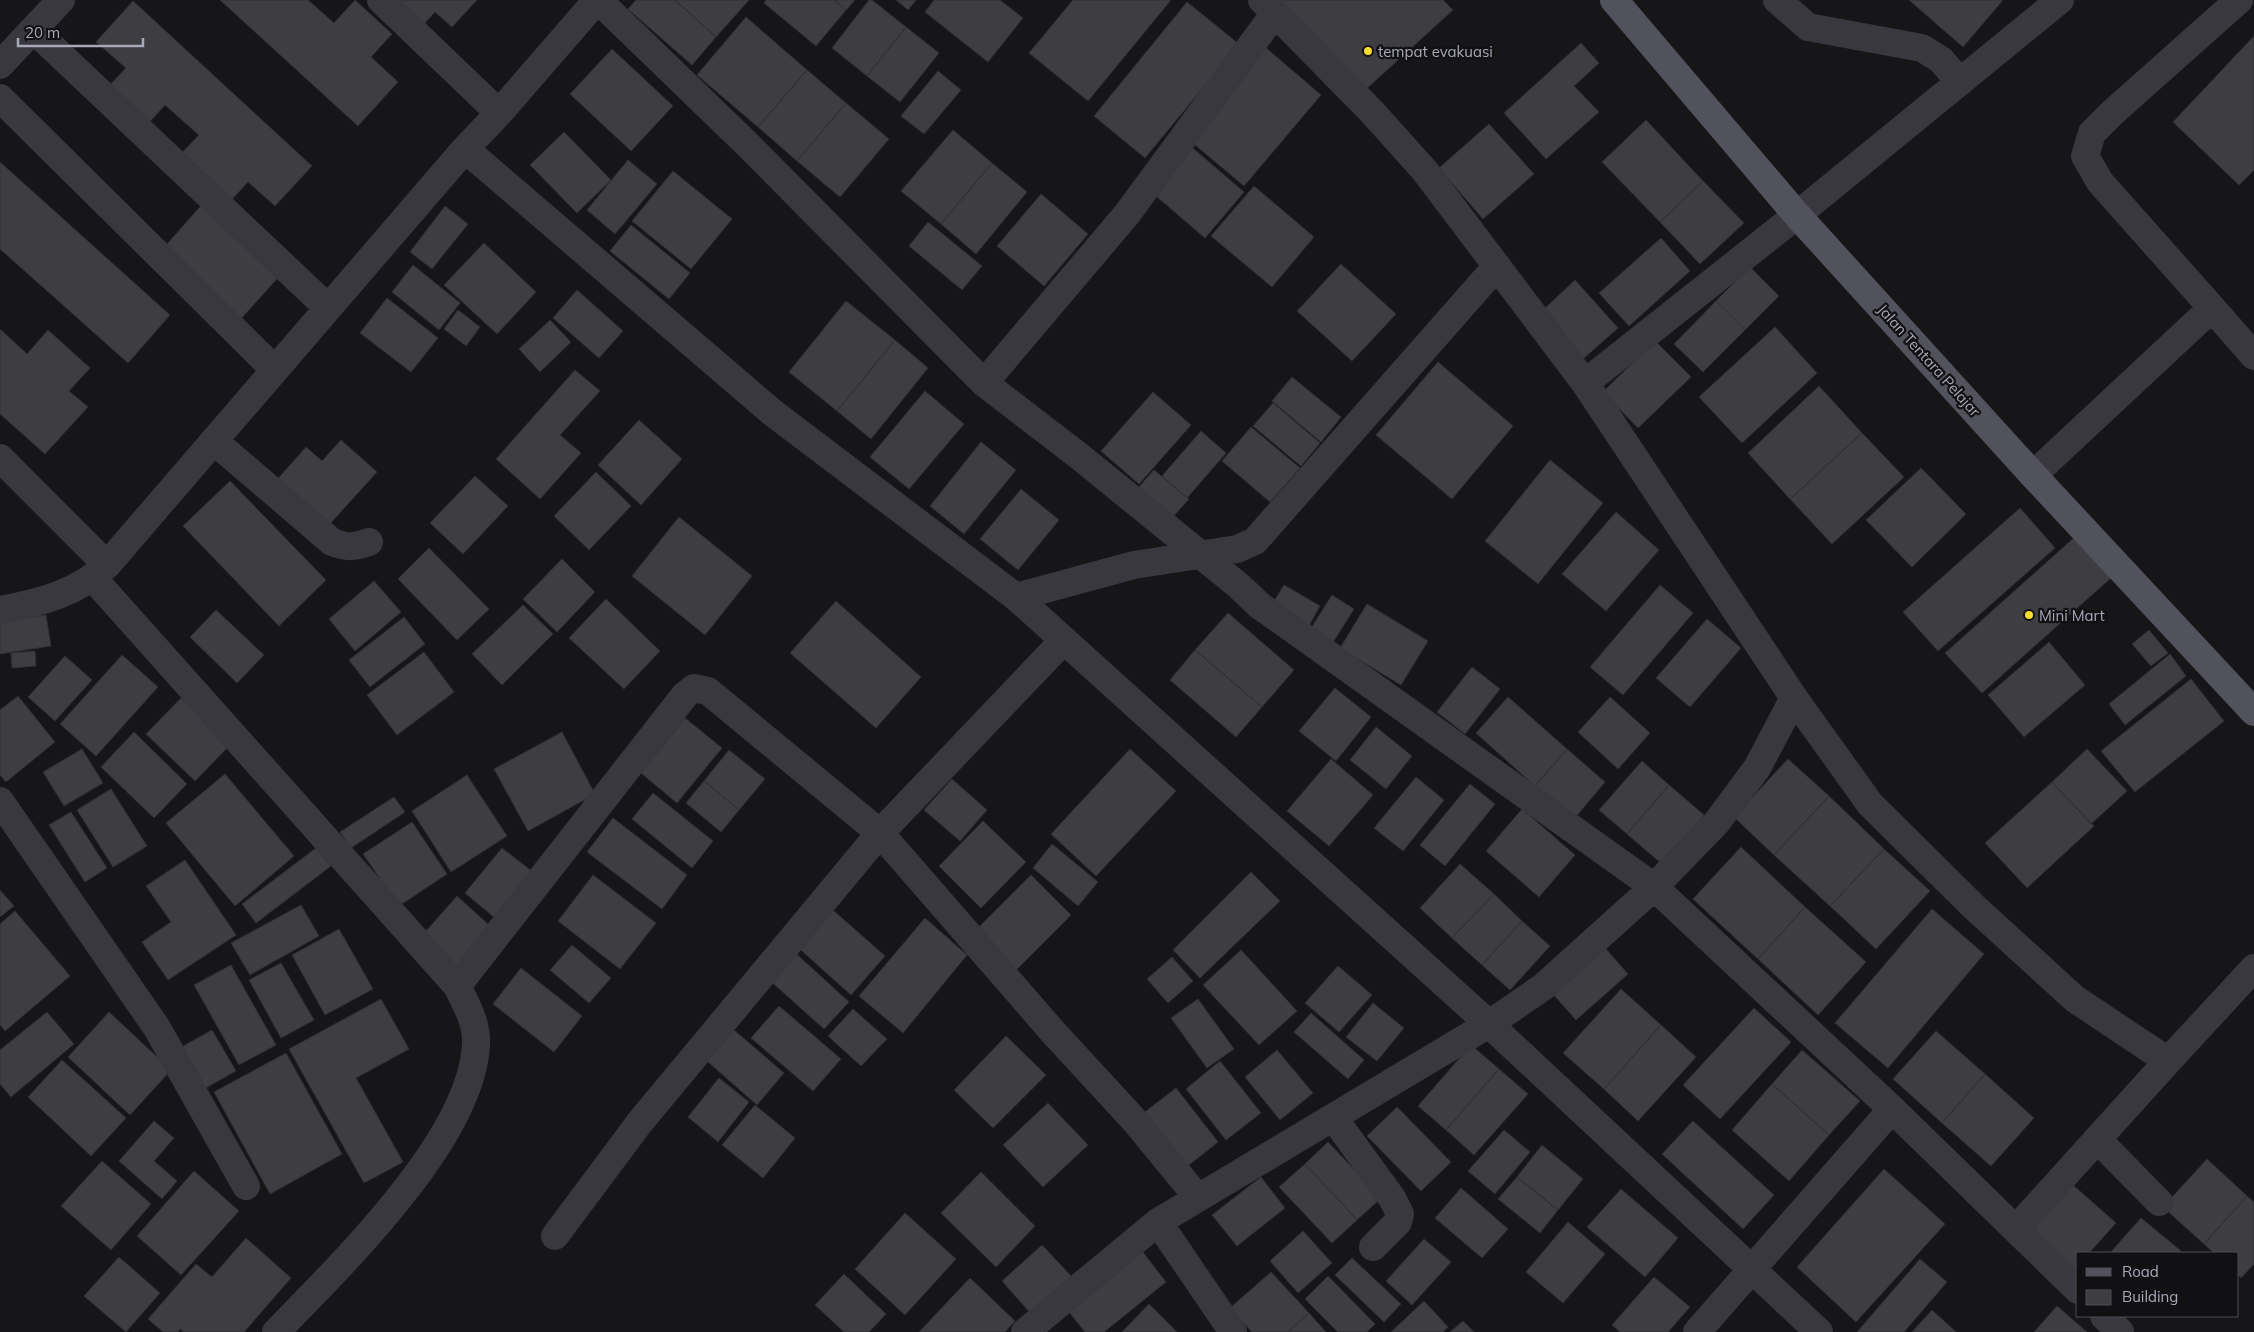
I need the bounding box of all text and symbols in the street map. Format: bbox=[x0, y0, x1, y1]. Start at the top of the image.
scale bar bbox=[18, 15, 142, 47]
text: 20 m bbox=[25, 23, 60, 42]
place label: tempat evakuasi bbox=[1378, 42, 1493, 61]
marker: tempat evakuasi bbox=[1362, 45, 1374, 57]
street label: Jalan Tentara Pelajar bbox=[1873, 300, 1985, 421]
place label: Mini Mart bbox=[2039, 606, 2105, 625]
marker: Mini Mart bbox=[2023, 609, 2035, 621]
legend bbox=[2076, 1252, 2239, 1317]
text: Road bbox=[2122, 1262, 2159, 1281]
text: Building bbox=[2122, 1287, 2178, 1306]

